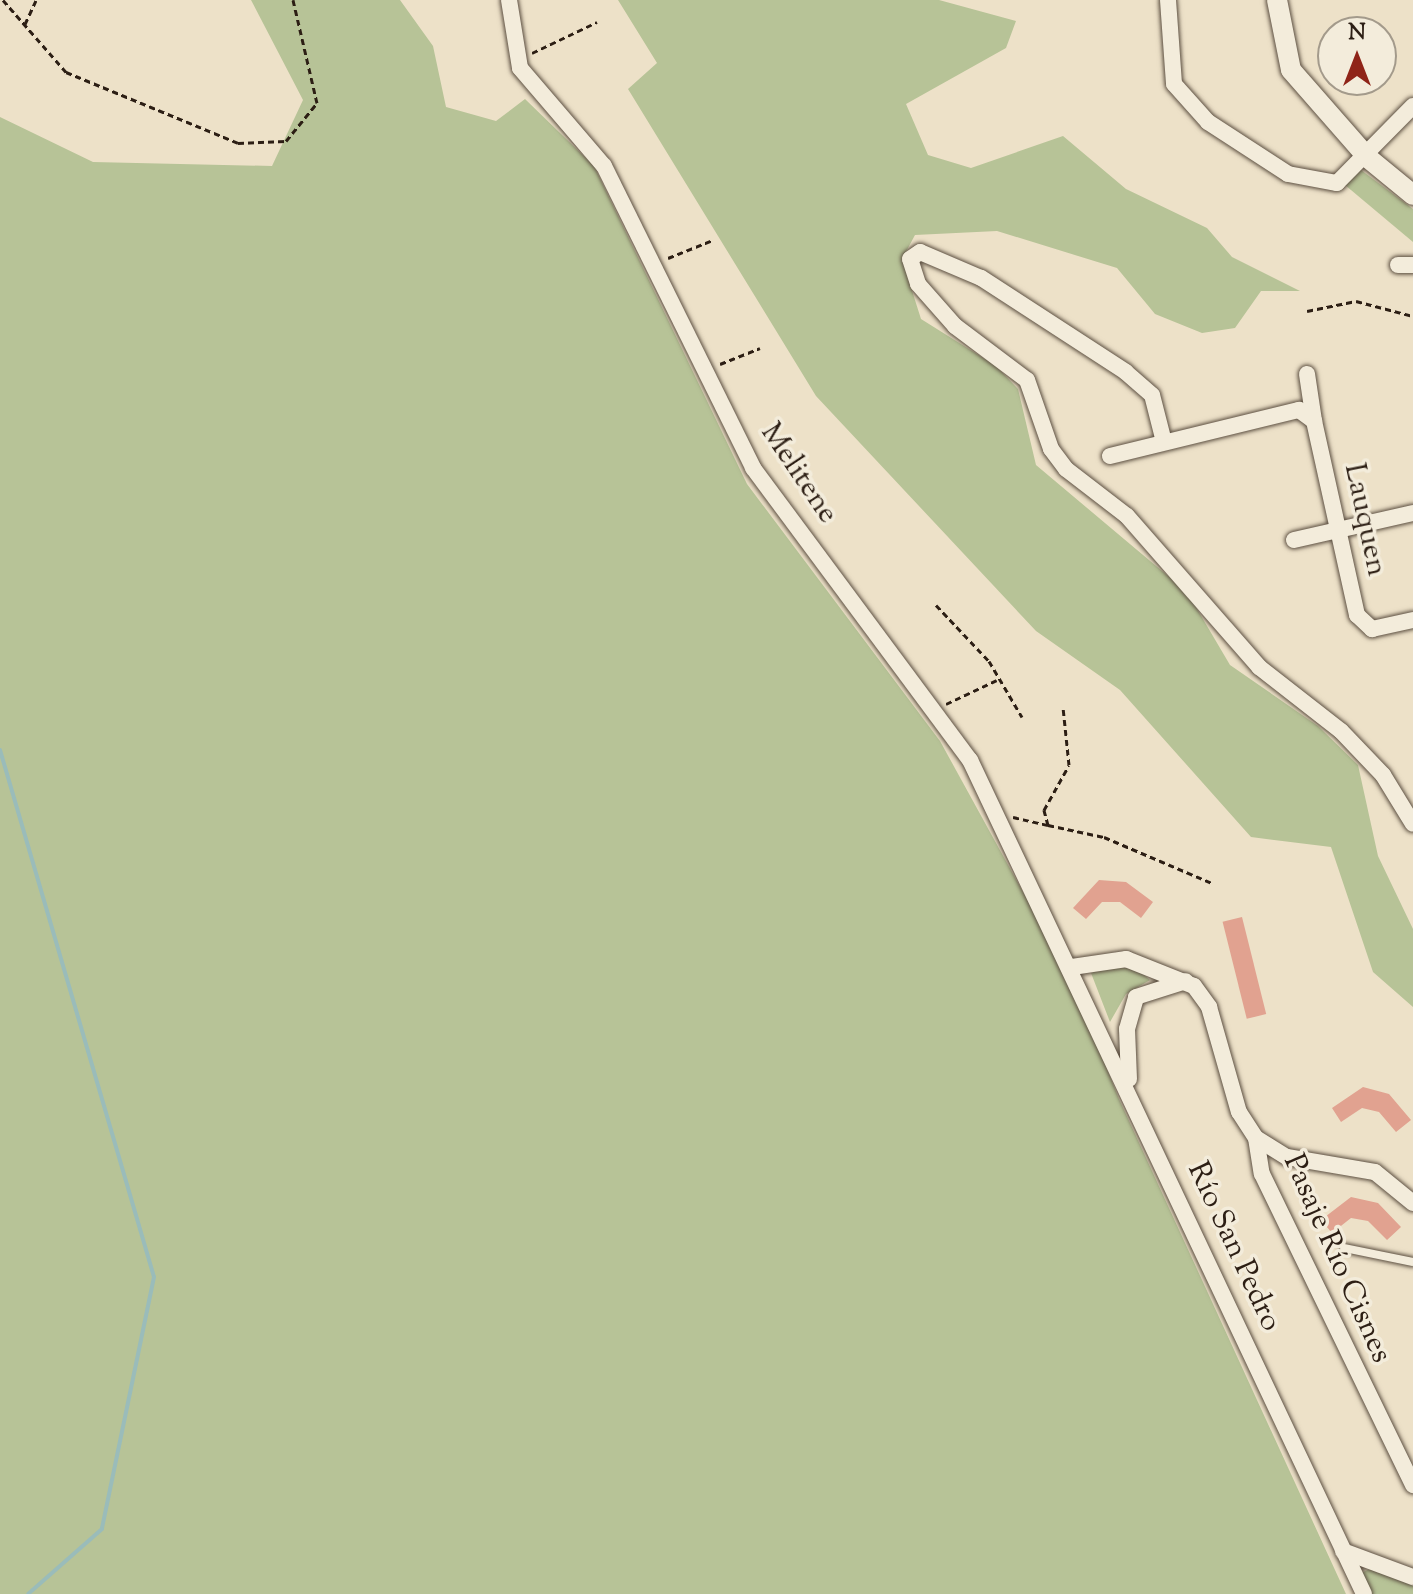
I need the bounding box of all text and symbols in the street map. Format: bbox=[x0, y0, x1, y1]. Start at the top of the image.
north arrow bbox=[1317, 16, 1397, 96]
text: N bbox=[1348, 18, 1366, 50]
street label: Melitene bbox=[751, 417, 845, 531]
street label: Lauquen bbox=[1335, 460, 1393, 580]
street label: Pasaje Río Cisnes bbox=[1274, 1149, 1398, 1369]
street label: Río San Pedro bbox=[1178, 1157, 1288, 1337]

